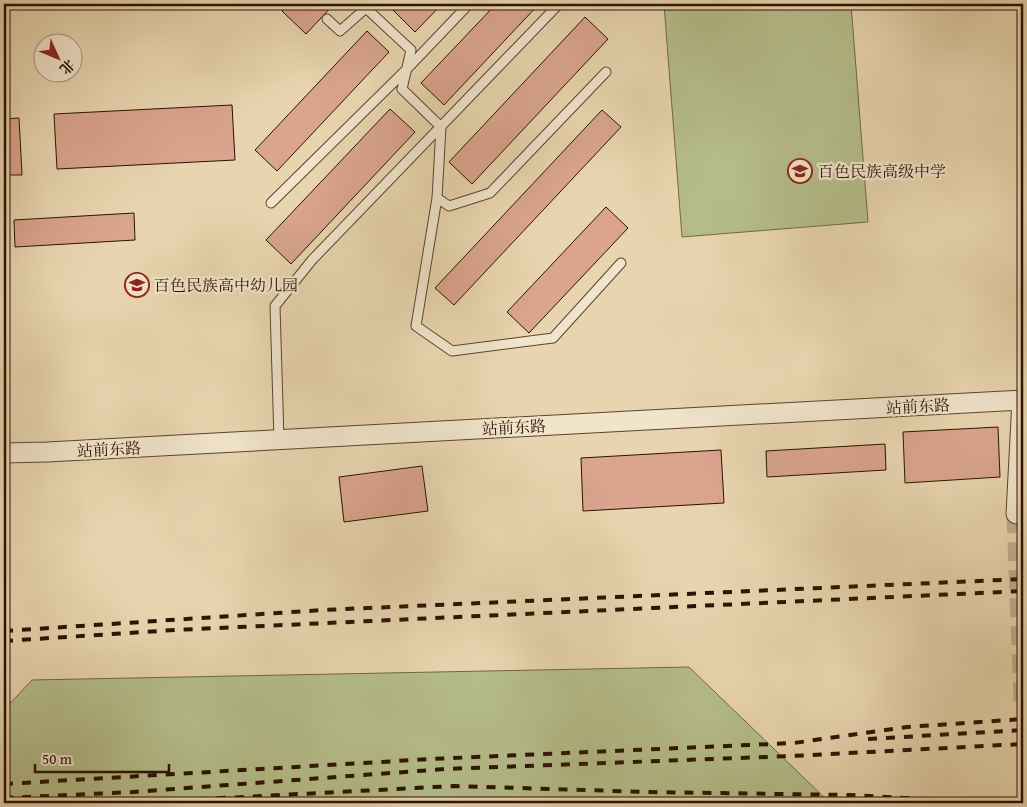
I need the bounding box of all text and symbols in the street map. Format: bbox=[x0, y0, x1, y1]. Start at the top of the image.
north arrow bbox=[32, 32, 82, 82]
text: 北 bbox=[55, 55, 79, 79]
school or university icon: 百色民族高级中学 bbox=[787, 158, 813, 184]
place label: 百色民族高级中学 bbox=[818, 159, 946, 183]
school or university icon: 百色民族高中幼儿园 bbox=[124, 272, 150, 298]
place label: 百色民族高中幼儿园 bbox=[154, 273, 298, 297]
street label: 站前东路 bbox=[885, 392, 951, 420]
street label: 站前东路 bbox=[481, 413, 547, 441]
street label: 站前东路 bbox=[76, 435, 142, 463]
scale bar bbox=[35, 742, 169, 774]
text: 50 m bbox=[42, 748, 73, 769]

